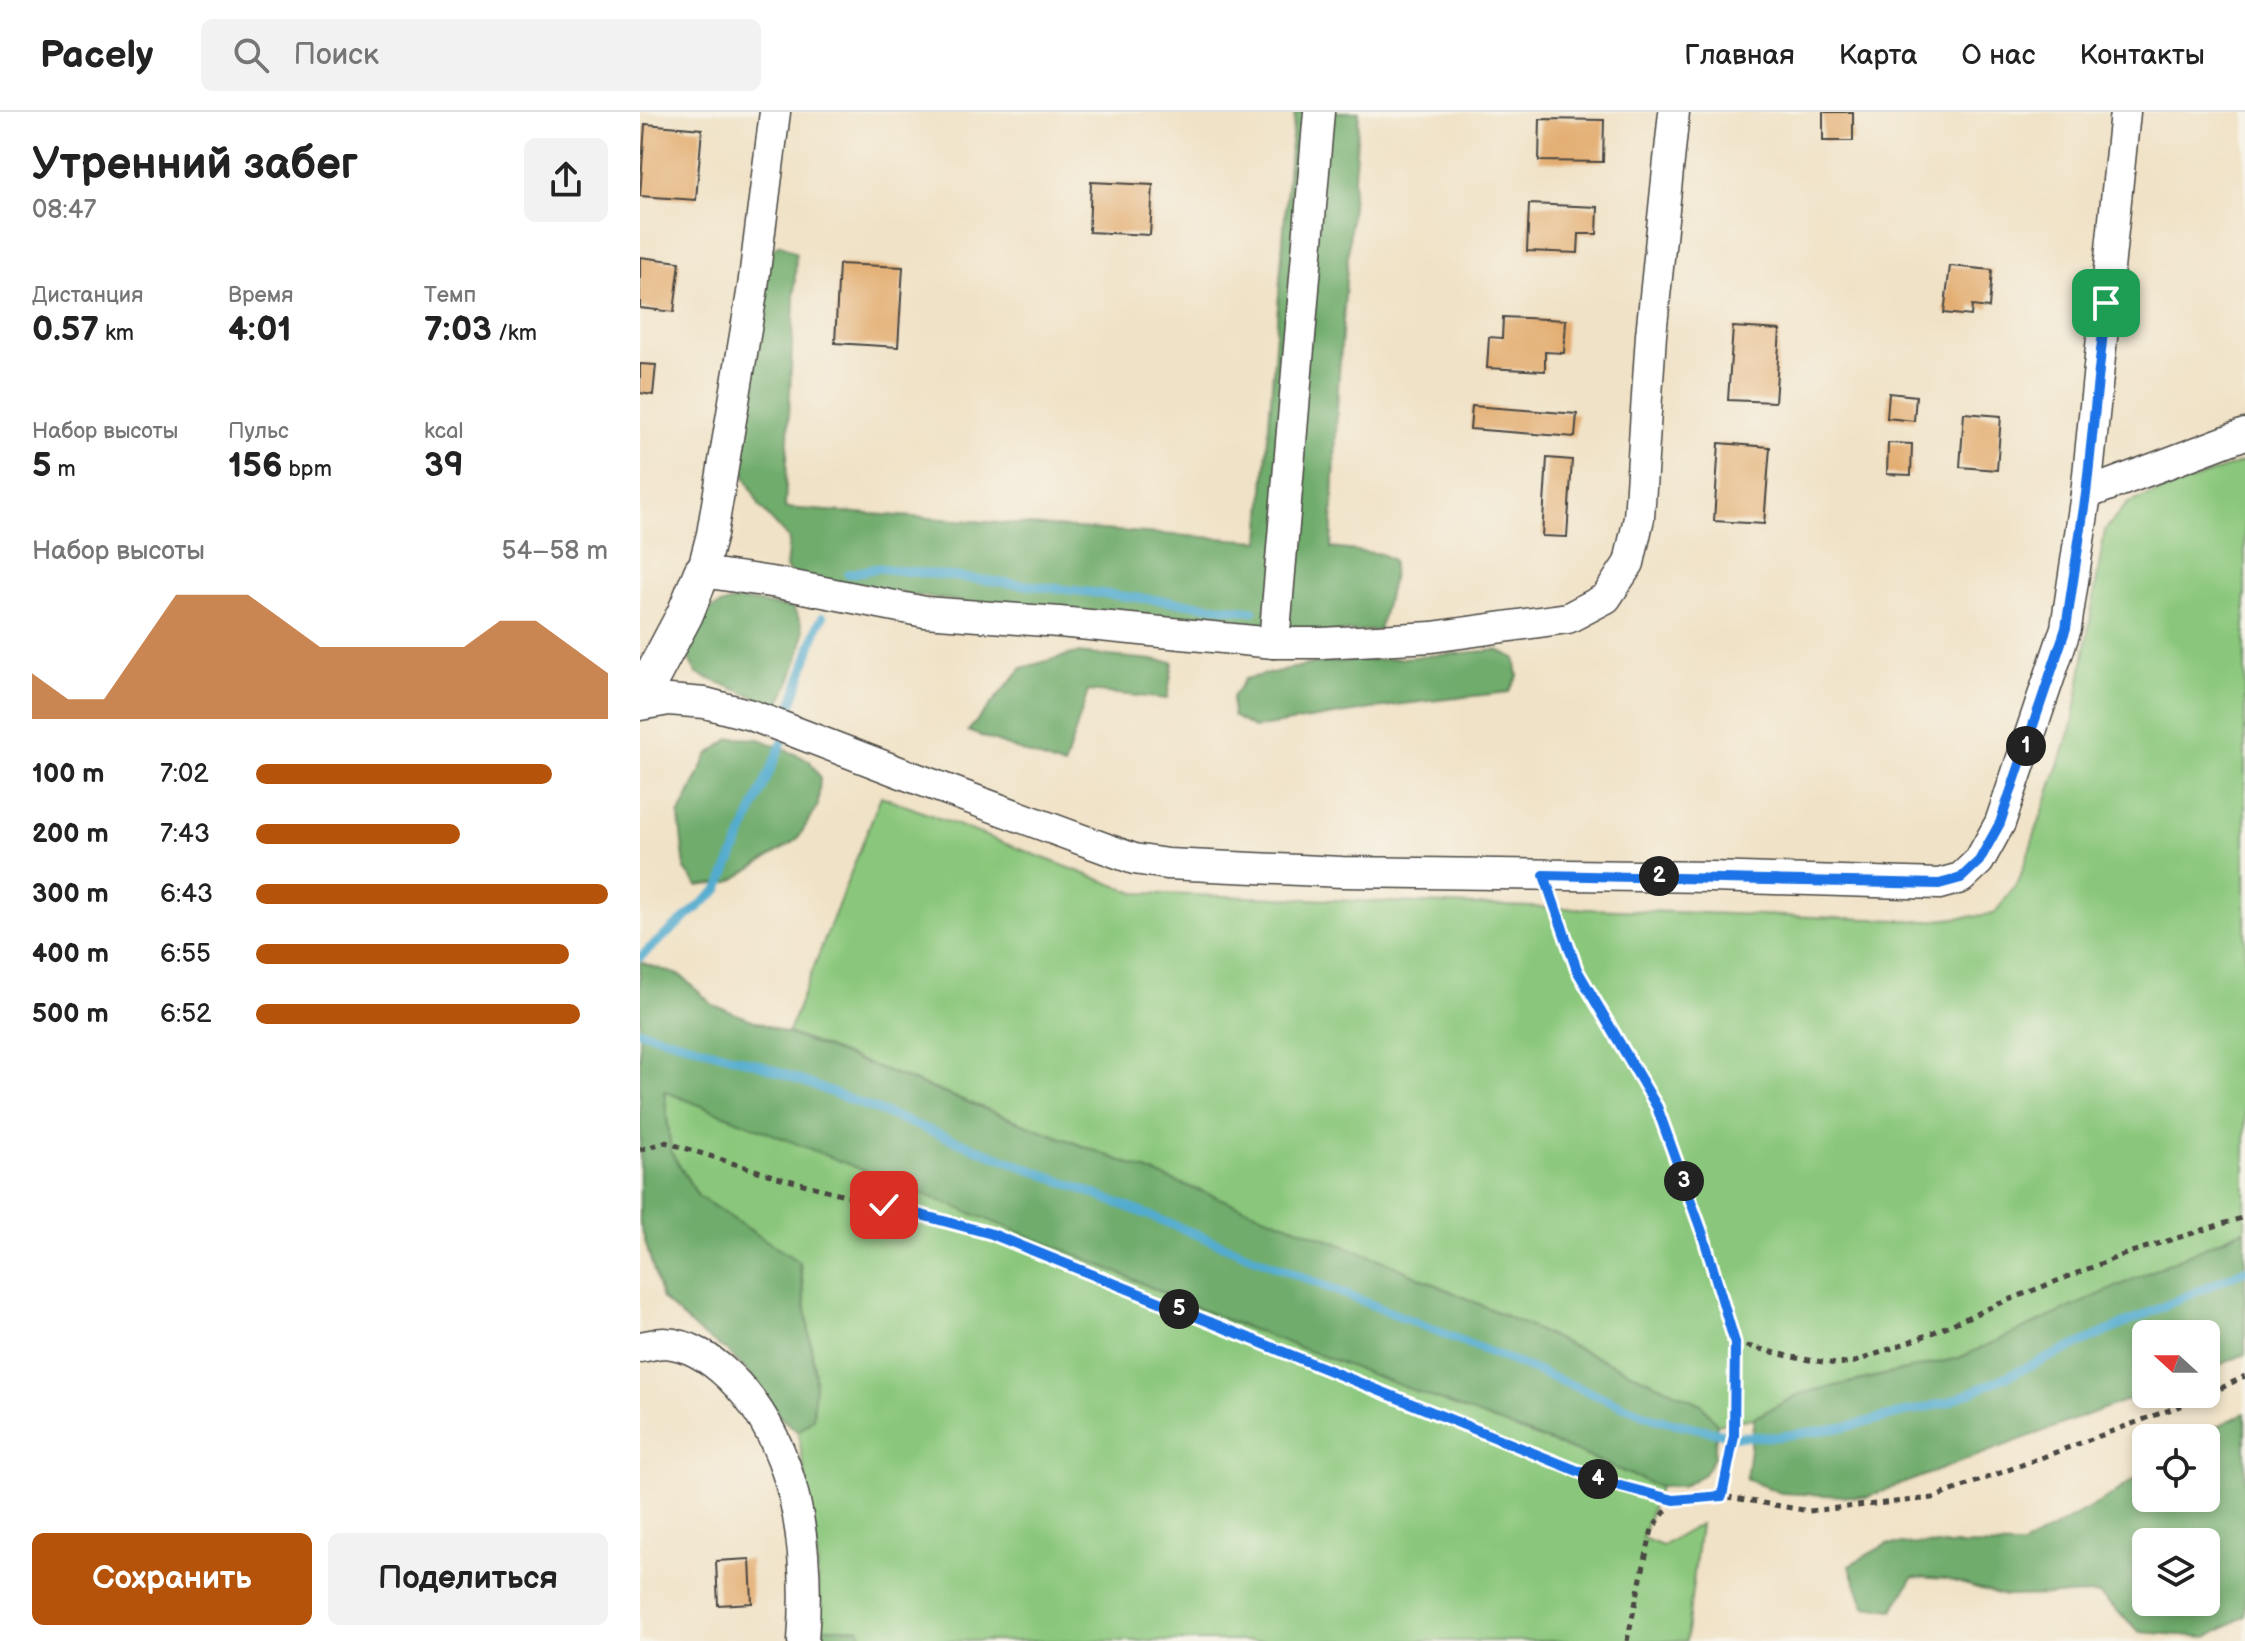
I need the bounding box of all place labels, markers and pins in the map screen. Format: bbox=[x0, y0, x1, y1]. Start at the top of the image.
pin bbox=[2072, 269, 2140, 337]
pin: 1 bbox=[2006, 726, 2046, 766]
pin: 2 bbox=[1639, 856, 1679, 896]
pin: 3 bbox=[1664, 1161, 1704, 1201]
pin bbox=[850, 1171, 918, 1239]
pin: 5 bbox=[1159, 1289, 1199, 1329]
pin: 4 bbox=[1578, 1459, 1618, 1499]

